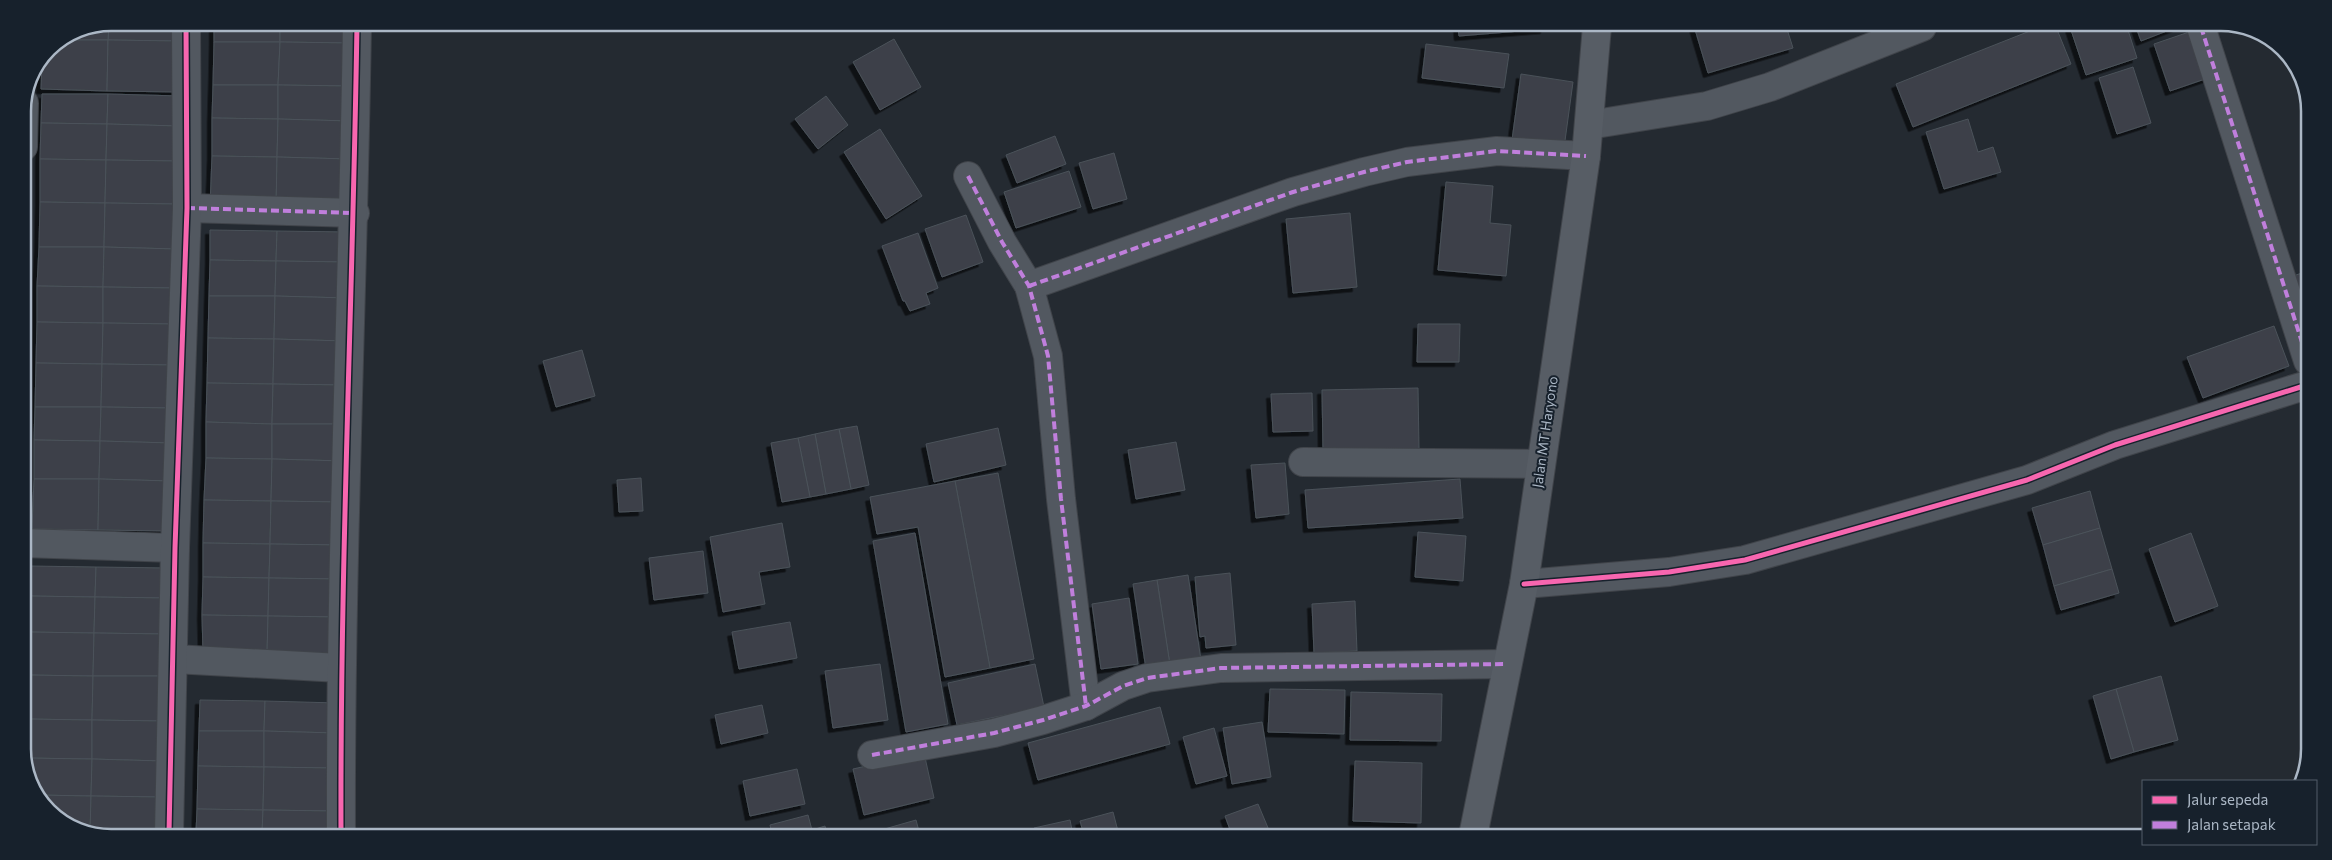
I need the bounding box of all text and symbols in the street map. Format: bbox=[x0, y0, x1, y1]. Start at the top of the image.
street label: Jalan MT Haryono bbox=[1528, 375, 1561, 489]
legend bbox=[2142, 780, 2317, 845]
text: Jalur sepeda bbox=[2187, 790, 2268, 808]
text: Jalan setapak bbox=[2187, 815, 2276, 833]

